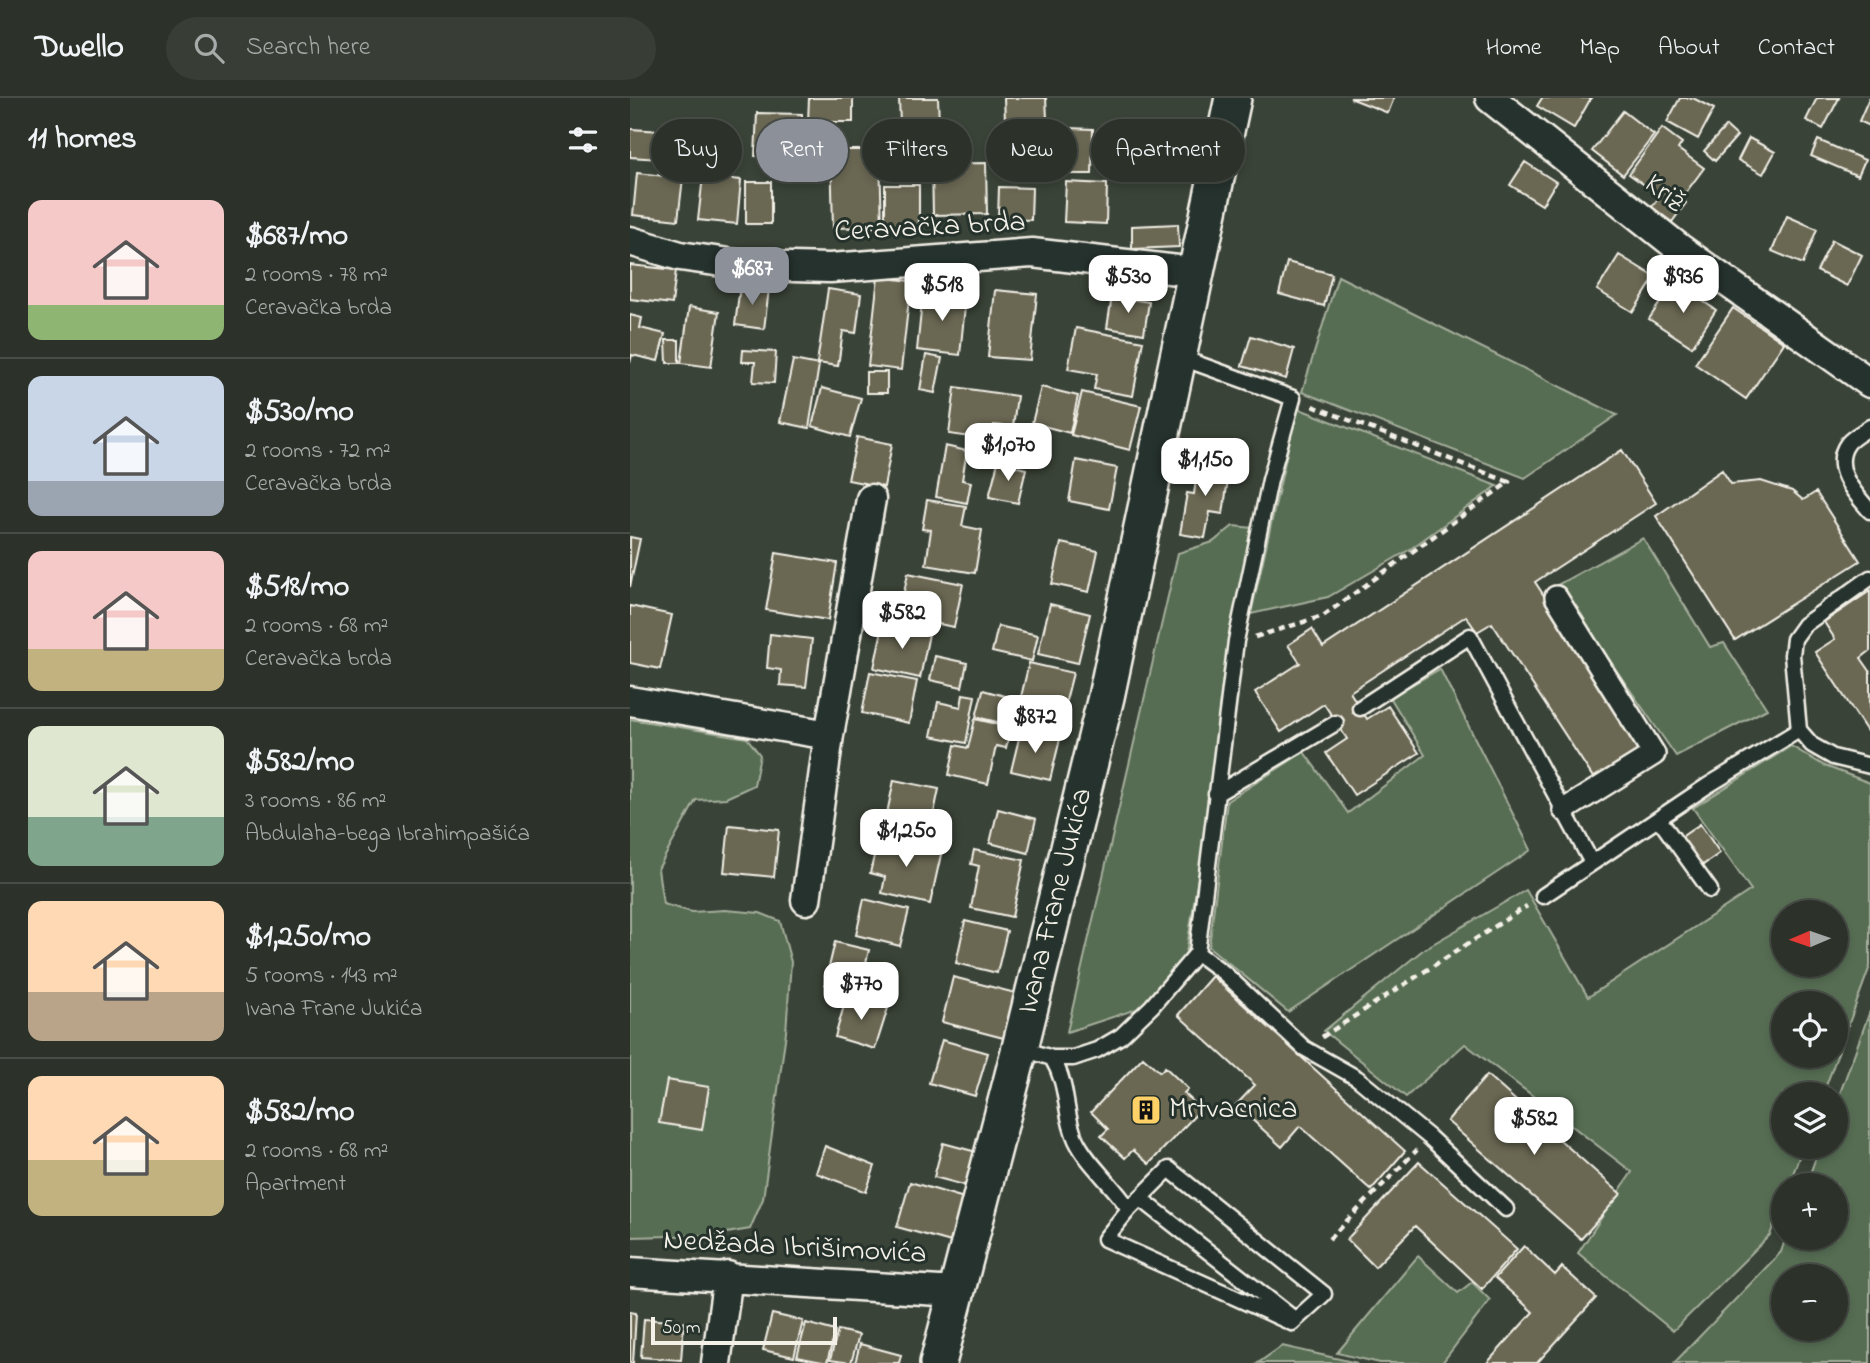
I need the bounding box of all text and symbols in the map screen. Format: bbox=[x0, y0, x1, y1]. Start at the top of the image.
search box bbox=[166, 17, 656, 80]
text: Dwello bbox=[35, 24, 124, 72]
icon: search bbox=[190, 29, 228, 67]
text: Search here bbox=[246, 29, 370, 67]
text: Home bbox=[1486, 31, 1542, 66]
text: Map bbox=[1580, 31, 1620, 66]
text: About bbox=[1658, 31, 1720, 66]
text: Contact bbox=[1758, 31, 1835, 66]
text: 11 homes bbox=[28, 118, 136, 162]
chip: Buy bbox=[651, 119, 742, 182]
chip: Rent bbox=[756, 119, 848, 182]
chip: Filters bbox=[862, 119, 972, 182]
chip: New bbox=[986, 119, 1077, 182]
chip: Apartment bbox=[1091, 119, 1245, 182]
icon: filters bbox=[564, 121, 602, 159]
street label: Križ bbox=[1634, 164, 1694, 225]
street label: Ceravačka brda bbox=[833, 201, 1027, 255]
text: $687/mo bbox=[245, 215, 348, 259]
icon: home bbox=[84, 228, 168, 312]
pin: $687 bbox=[711, 248, 793, 307]
text: $687 bbox=[731, 253, 773, 286]
pin: $530 bbox=[1087, 256, 1169, 315]
pin: $936 bbox=[1642, 256, 1724, 315]
text: 2 rooms · 78 m² bbox=[245, 259, 388, 292]
text: $530 bbox=[1105, 261, 1151, 294]
text: $936 bbox=[1663, 261, 1703, 294]
pin: $518 bbox=[901, 264, 983, 323]
text: $518 bbox=[920, 269, 964, 302]
text: Ceravačka brda bbox=[245, 292, 392, 325]
text: $530/mo bbox=[245, 391, 354, 435]
icon: home bbox=[84, 404, 168, 488]
pin: $1,070 bbox=[951, 424, 1065, 483]
text: $1,070 bbox=[981, 429, 1035, 462]
text: 2 rooms · 72 m² bbox=[245, 435, 391, 468]
pin: $1,150 bbox=[1148, 438, 1262, 498]
text: $1,150 bbox=[1177, 444, 1233, 477]
text: Ceravačka brda bbox=[245, 468, 392, 501]
text: $518/mo bbox=[245, 566, 349, 610]
icon: home bbox=[84, 579, 168, 663]
pin: $582 bbox=[861, 592, 943, 651]
text: $582 bbox=[878, 597, 926, 630]
text: 2 rooms · 68 m² bbox=[245, 610, 388, 643]
text: Ceravačka brda bbox=[245, 643, 392, 676]
pin: $872 bbox=[994, 696, 1076, 755]
text: $872 bbox=[1013, 701, 1057, 734]
text: $582/mo bbox=[245, 741, 355, 785]
icon: home bbox=[84, 754, 168, 838]
street label: Ivana Frane Jukića bbox=[1007, 783, 1105, 1019]
text: 3 rooms · 86 m² bbox=[245, 785, 386, 818]
pin: $1,250 bbox=[849, 810, 963, 869]
text: $1,250 bbox=[876, 815, 936, 848]
text: Abdulaha-bega Ibrahimpašića bbox=[245, 818, 530, 851]
north arrow bbox=[1771, 900, 1848, 976]
map controls bbox=[1771, 900, 1848, 1341]
text: $1,250/mo bbox=[245, 916, 371, 960]
icon: home bbox=[84, 929, 168, 1013]
text: 5 rooms · 143 m² bbox=[245, 960, 398, 993]
pin: $770 bbox=[820, 962, 902, 1022]
text: $770 bbox=[840, 968, 882, 1001]
button: locate bbox=[1771, 991, 1848, 1068]
text: Ivana Frane Jukića bbox=[245, 993, 422, 1026]
button: layers bbox=[1771, 1082, 1848, 1159]
place label: Mrtvacnica bbox=[1169, 1088, 1297, 1132]
text: $582/mo bbox=[245, 1091, 355, 1135]
building icon: Mrtvacnica bbox=[1129, 1093, 1163, 1127]
pin: $582 bbox=[1493, 1098, 1575, 1157]
text: $582 bbox=[1510, 1103, 1558, 1136]
icon: home bbox=[84, 1104, 168, 1188]
text: 2 rooms · 68 m² bbox=[245, 1135, 388, 1168]
text: Apartment bbox=[245, 1168, 346, 1201]
button: + bbox=[1771, 1173, 1848, 1250]
street label: Nedžada Ibrišimovića bbox=[662, 1219, 928, 1277]
button: − bbox=[1771, 1264, 1848, 1341]
scale bar bbox=[651, 1314, 836, 1346]
text: 50 m bbox=[662, 1315, 701, 1342]

